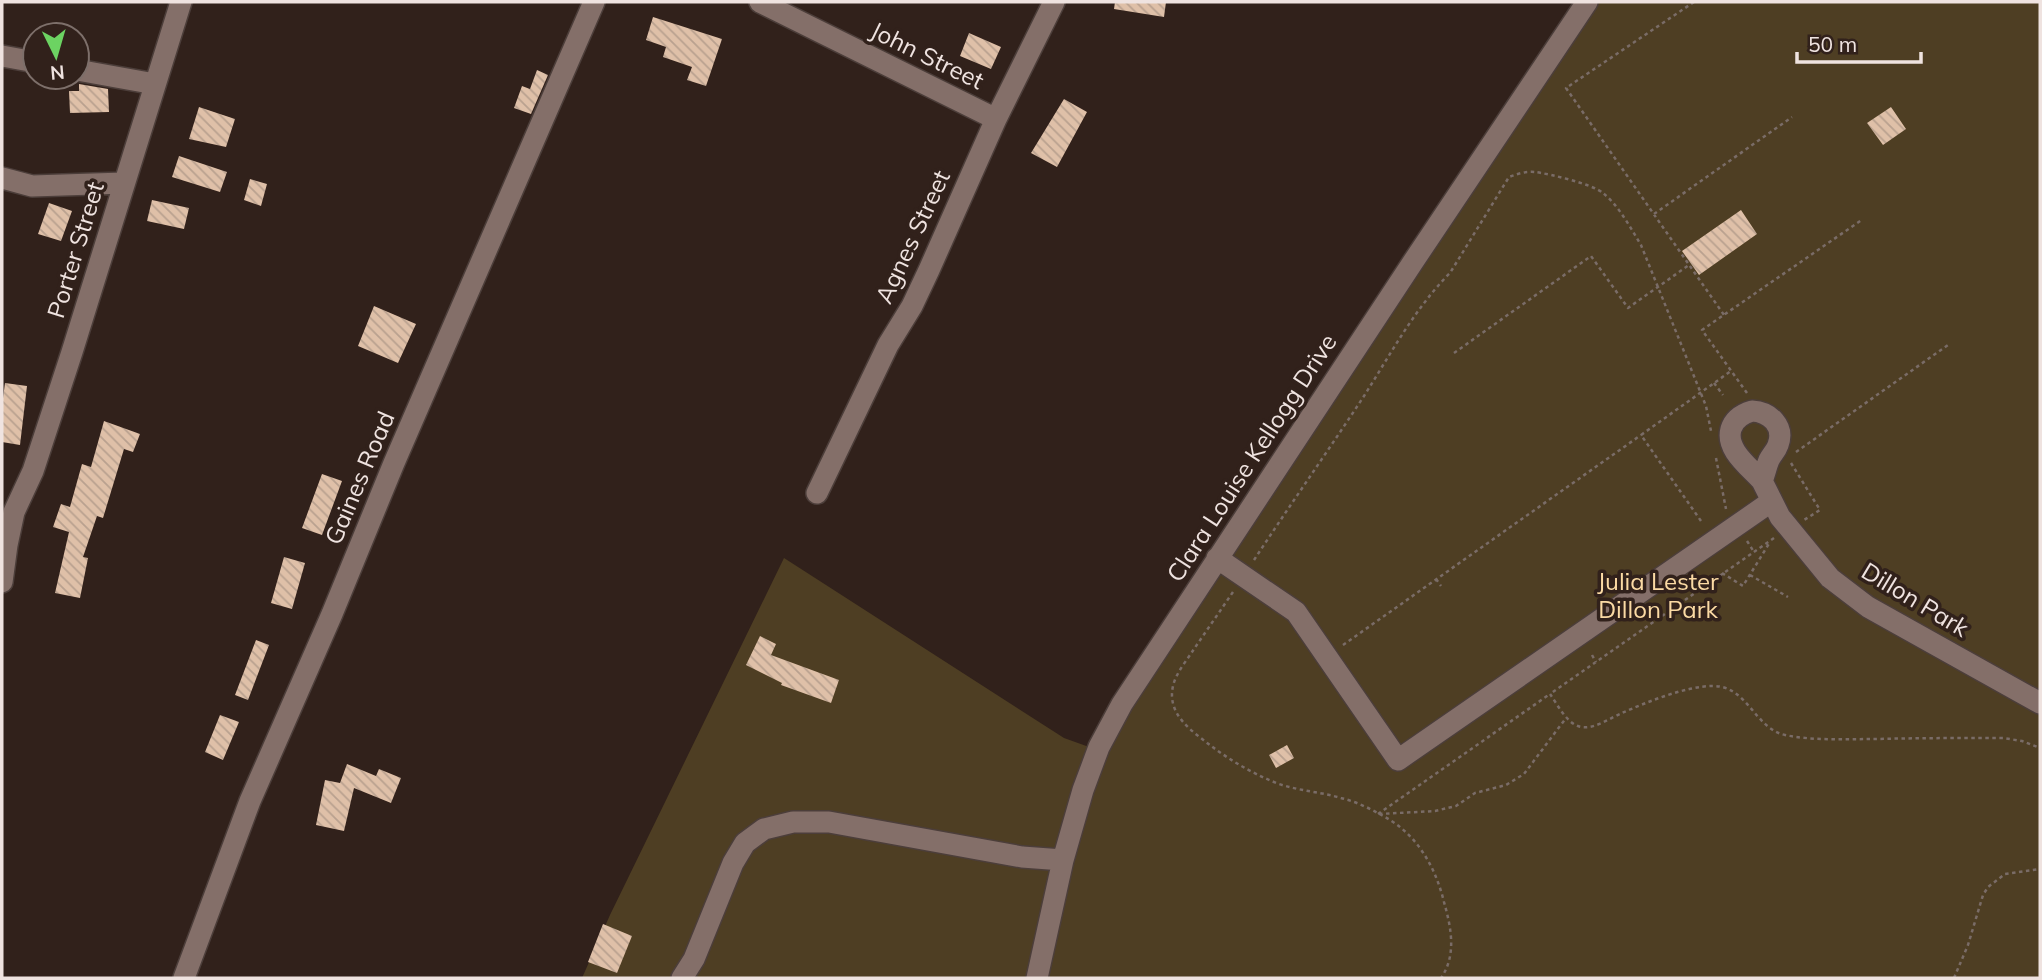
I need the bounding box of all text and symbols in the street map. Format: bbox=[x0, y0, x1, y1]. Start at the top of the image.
street label: John Street bbox=[866, 15, 989, 95]
north arrow bbox=[21, 21, 91, 91]
scale bar bbox=[1797, 21, 1921, 65]
text: 50 m bbox=[1808, 31, 1857, 57]
text: N bbox=[49, 60, 66, 86]
street label: Agnes Street bbox=[868, 165, 956, 308]
street label: Porter Street bbox=[40, 178, 110, 321]
street label: Clara Louise Kellogg Drive bbox=[1160, 328, 1343, 587]
street label: Gaines Road bbox=[318, 406, 401, 549]
street label: Dillon Park bbox=[1857, 555, 1975, 643]
park label: Julia Lester Dillon Park bbox=[1597, 566, 1719, 624]

